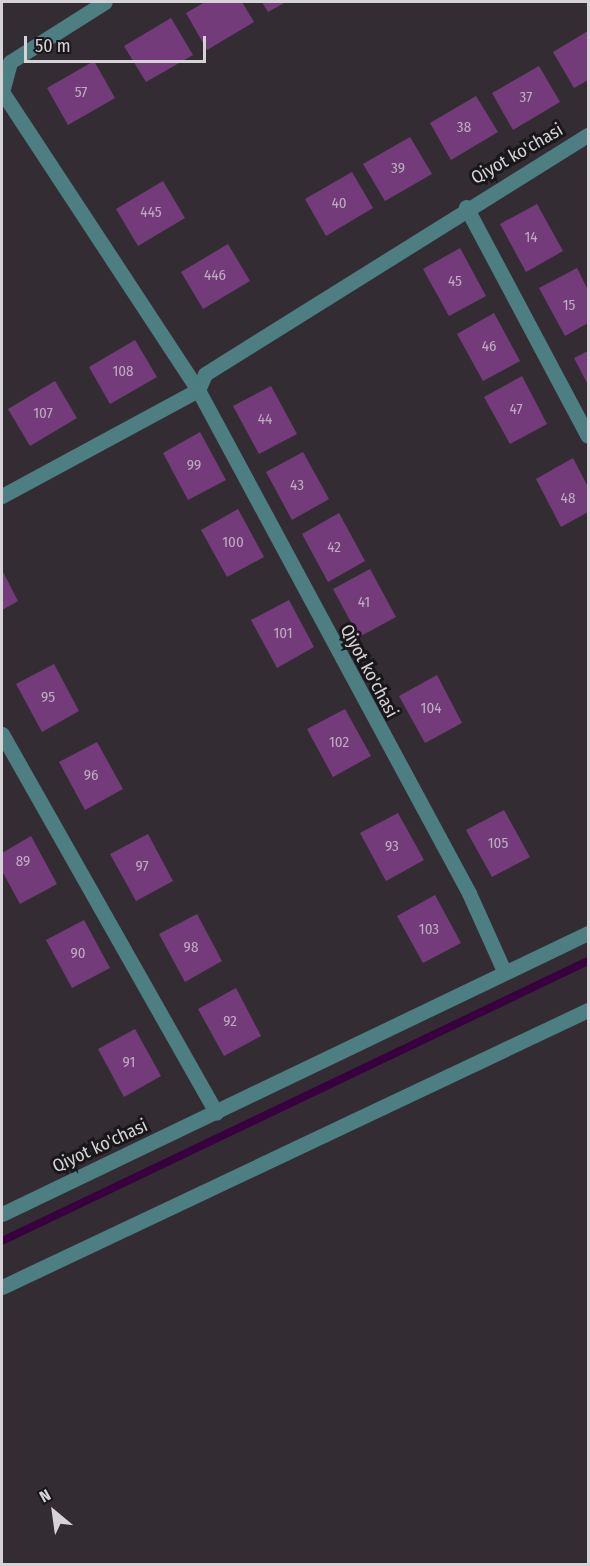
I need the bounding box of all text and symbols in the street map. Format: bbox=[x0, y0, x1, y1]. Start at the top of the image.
scale bar bbox=[27, 24, 208, 62]
text: 50 m bbox=[35, 35, 71, 57]
house number: 57 bbox=[75, 84, 87, 102]
house number: 37 bbox=[520, 89, 532, 107]
house number: 38 bbox=[457, 119, 471, 137]
street label: Qiyot ko'chasi bbox=[467, 119, 567, 189]
house number: 39 bbox=[391, 160, 405, 178]
house number: 40 bbox=[331, 195, 347, 213]
house number: 445 bbox=[140, 204, 162, 222]
house number: 14 bbox=[524, 229, 538, 247]
house number: 446 bbox=[204, 267, 226, 285]
house number: 45 bbox=[448, 273, 462, 291]
house number: 15 bbox=[563, 297, 575, 315]
house number: 46 bbox=[482, 338, 496, 356]
house number: 108 bbox=[112, 363, 134, 381]
house number: 47 bbox=[509, 401, 523, 419]
house number: 107 bbox=[33, 405, 53, 423]
house number: 44 bbox=[258, 411, 272, 429]
house number: 99 bbox=[187, 457, 201, 475]
house number: 43 bbox=[290, 477, 304, 495]
house number: 48 bbox=[561, 490, 575, 508]
house number: 100 bbox=[222, 534, 244, 552]
house number: 42 bbox=[327, 539, 341, 557]
house number: 41 bbox=[358, 594, 370, 612]
street label: Qiyot ko'chasi bbox=[335, 621, 403, 721]
house number: 101 bbox=[273, 625, 293, 643]
house number: 95 bbox=[41, 689, 55, 707]
house number: 104 bbox=[421, 700, 441, 718]
house number: 102 bbox=[329, 734, 349, 752]
house number: 96 bbox=[84, 767, 98, 785]
house number: 105 bbox=[488, 835, 508, 853]
house number: 93 bbox=[385, 838, 399, 856]
house number: 89 bbox=[16, 853, 30, 871]
house number: 97 bbox=[135, 858, 149, 876]
house number: 103 bbox=[419, 921, 439, 939]
house number: 98 bbox=[184, 939, 198, 957]
house number: 90 bbox=[70, 945, 86, 963]
house number: 92 bbox=[223, 1013, 237, 1031]
house number: 91 bbox=[123, 1054, 135, 1072]
street label: Qiyot ko'chasi bbox=[49, 1115, 151, 1177]
north arrow bbox=[24, 1482, 84, 1542]
text: N bbox=[36, 1485, 54, 1506]

